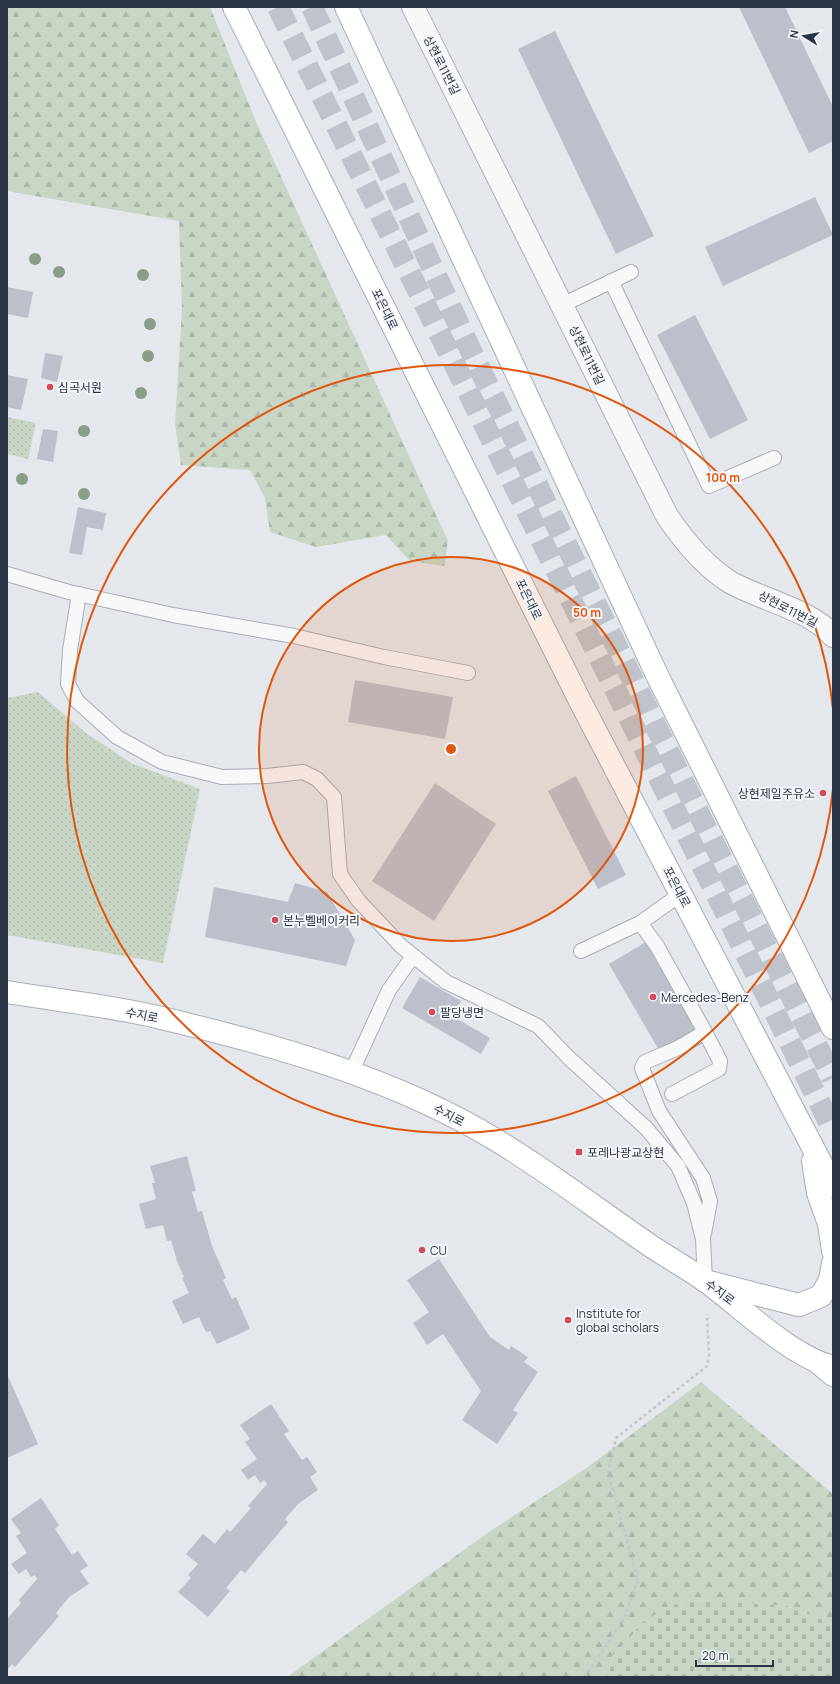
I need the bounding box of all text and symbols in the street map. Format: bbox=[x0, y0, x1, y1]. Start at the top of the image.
north arrow bbox=[784, 16, 824, 56]
text: N bbox=[786, 29, 802, 39]
street label: 상현로11번길 bbox=[420, 32, 464, 98]
street label: 포은대로 bbox=[368, 285, 402, 333]
street label: 상현로11번길 bbox=[565, 322, 609, 388]
place label: 심곡서원 bbox=[58, 379, 102, 396]
marker: 심곡서원 bbox=[45, 382, 55, 392]
text: 100 m bbox=[706, 469, 740, 486]
street label: 포은대로 bbox=[512, 575, 546, 623]
street label: 상현로11번길 bbox=[755, 587, 821, 631]
text: 50 m bbox=[573, 604, 601, 621]
centre of rings bbox=[444, 742, 458, 756]
place label: 상현제일주유소 bbox=[738, 785, 815, 802]
marker: 상현제일주유소 bbox=[818, 788, 828, 798]
street label: 포은대로 bbox=[659, 864, 695, 910]
place label: 본누벨베이커리 bbox=[283, 912, 360, 929]
marker: 본누벨베이커리 bbox=[270, 915, 280, 925]
place label: Mercedes-Benz bbox=[661, 989, 749, 1006]
marker: Mercedes-Benz bbox=[648, 992, 658, 1002]
street label: 수지로 bbox=[124, 1003, 160, 1027]
place label: 팔당냉면 bbox=[440, 1004, 484, 1021]
marker: 팔당냉면 bbox=[427, 1007, 437, 1017]
street label: 수지로 bbox=[430, 1100, 468, 1130]
place label: 포레나광교상현 bbox=[587, 1144, 664, 1161]
marker: 포레나광교상현 bbox=[574, 1147, 584, 1157]
place label: CU bbox=[430, 1242, 447, 1259]
marker: CU bbox=[417, 1245, 427, 1255]
street label: 수지로 bbox=[702, 1275, 738, 1309]
place label: Institute for global scholars bbox=[576, 1305, 659, 1336]
marker: Institute for global scholars bbox=[563, 1315, 573, 1325]
scale bar bbox=[696, 1642, 773, 1668]
text: 20 m bbox=[702, 1647, 729, 1664]

